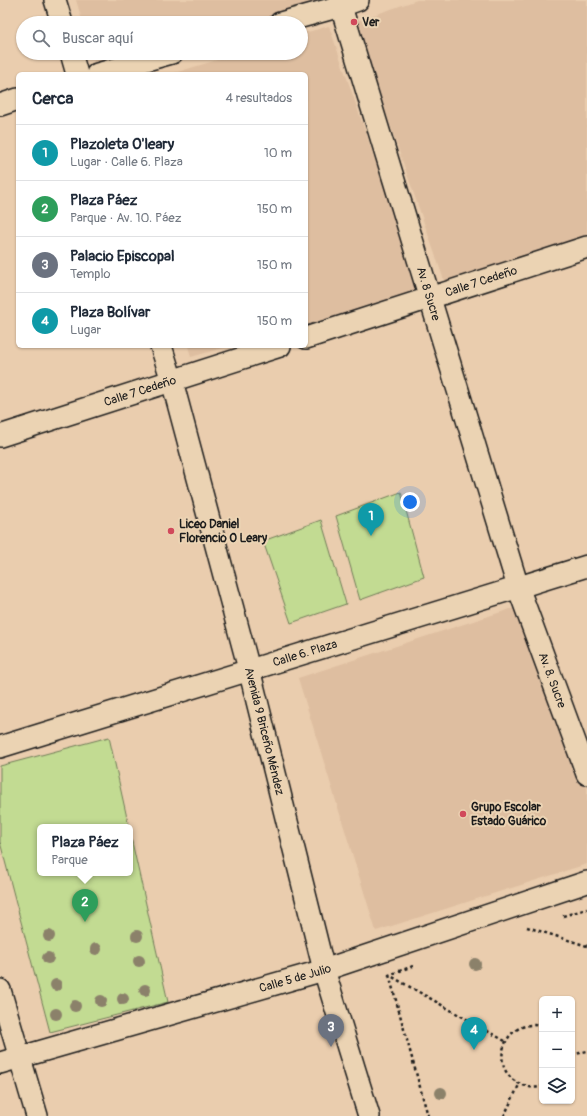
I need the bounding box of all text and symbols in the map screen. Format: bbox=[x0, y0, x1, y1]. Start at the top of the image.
place label: Ver bbox=[362, 15, 380, 30]
search box bbox=[16, 16, 308, 60]
marker: Ver bbox=[349, 17, 359, 27]
icon: search bbox=[30, 27, 52, 49]
text: Buscar aquí bbox=[62, 29, 134, 48]
text: Cerca bbox=[32, 88, 73, 109]
text: 4 resultados bbox=[225, 90, 292, 106]
text: Plazoleta O'leary bbox=[70, 135, 174, 154]
text: 1 bbox=[42, 145, 48, 161]
text: 10 m bbox=[264, 145, 292, 161]
text: Lugar · Calle 6. Plaza bbox=[70, 154, 183, 170]
text: Plaza Páez bbox=[70, 191, 137, 210]
text: 2 bbox=[41, 201, 49, 217]
text: 150 m bbox=[257, 201, 292, 217]
text: Parque · Av. 10. Páez bbox=[70, 210, 181, 226]
text: Palacio Episcopal bbox=[70, 247, 175, 266]
text: 3 bbox=[41, 257, 49, 273]
text: 150 m bbox=[257, 257, 292, 273]
street label: Calle 7 Cedeño bbox=[443, 262, 519, 300]
street label: Av. 8 Sucre bbox=[413, 265, 444, 322]
text: Templo bbox=[70, 266, 110, 282]
text: Plaza Bolívar bbox=[70, 303, 150, 322]
text: 4 bbox=[41, 313, 49, 329]
text: 150 m bbox=[257, 313, 292, 329]
text: Lugar bbox=[70, 322, 101, 338]
street label: Calle 7 Cedeño bbox=[102, 372, 178, 410]
your location bbox=[400, 492, 420, 512]
pin: 1 bbox=[358, 503, 384, 536]
place label: Liceo Daniel Florencio O Leary bbox=[179, 517, 268, 546]
marker: Liceo Daniel Florencio O Leary bbox=[166, 526, 176, 536]
street label: Calle 6. Plaza bbox=[271, 636, 339, 670]
street label: Av. 8. Sucre bbox=[535, 650, 570, 710]
street label: Avenida 9 Briceño Méndez bbox=[241, 666, 288, 797]
place label: Grupo Escolar Estado Guárico bbox=[471, 800, 547, 829]
marker: Grupo Escolar Estado Guárico bbox=[458, 809, 468, 819]
popup bbox=[37, 824, 133, 876]
text: Plaza Páez bbox=[51, 833, 119, 852]
text: Parque bbox=[51, 852, 88, 868]
pin: 2 bbox=[72, 889, 98, 922]
street label: Calle 5 de Julio bbox=[257, 960, 334, 996]
map controls bbox=[539, 996, 575, 1104]
button: + bbox=[539, 996, 575, 1032]
pin: 3 bbox=[318, 1014, 344, 1047]
pin: 4 bbox=[461, 1017, 487, 1050]
button: − bbox=[539, 1032, 575, 1068]
button: layers bbox=[539, 1068, 575, 1104]

